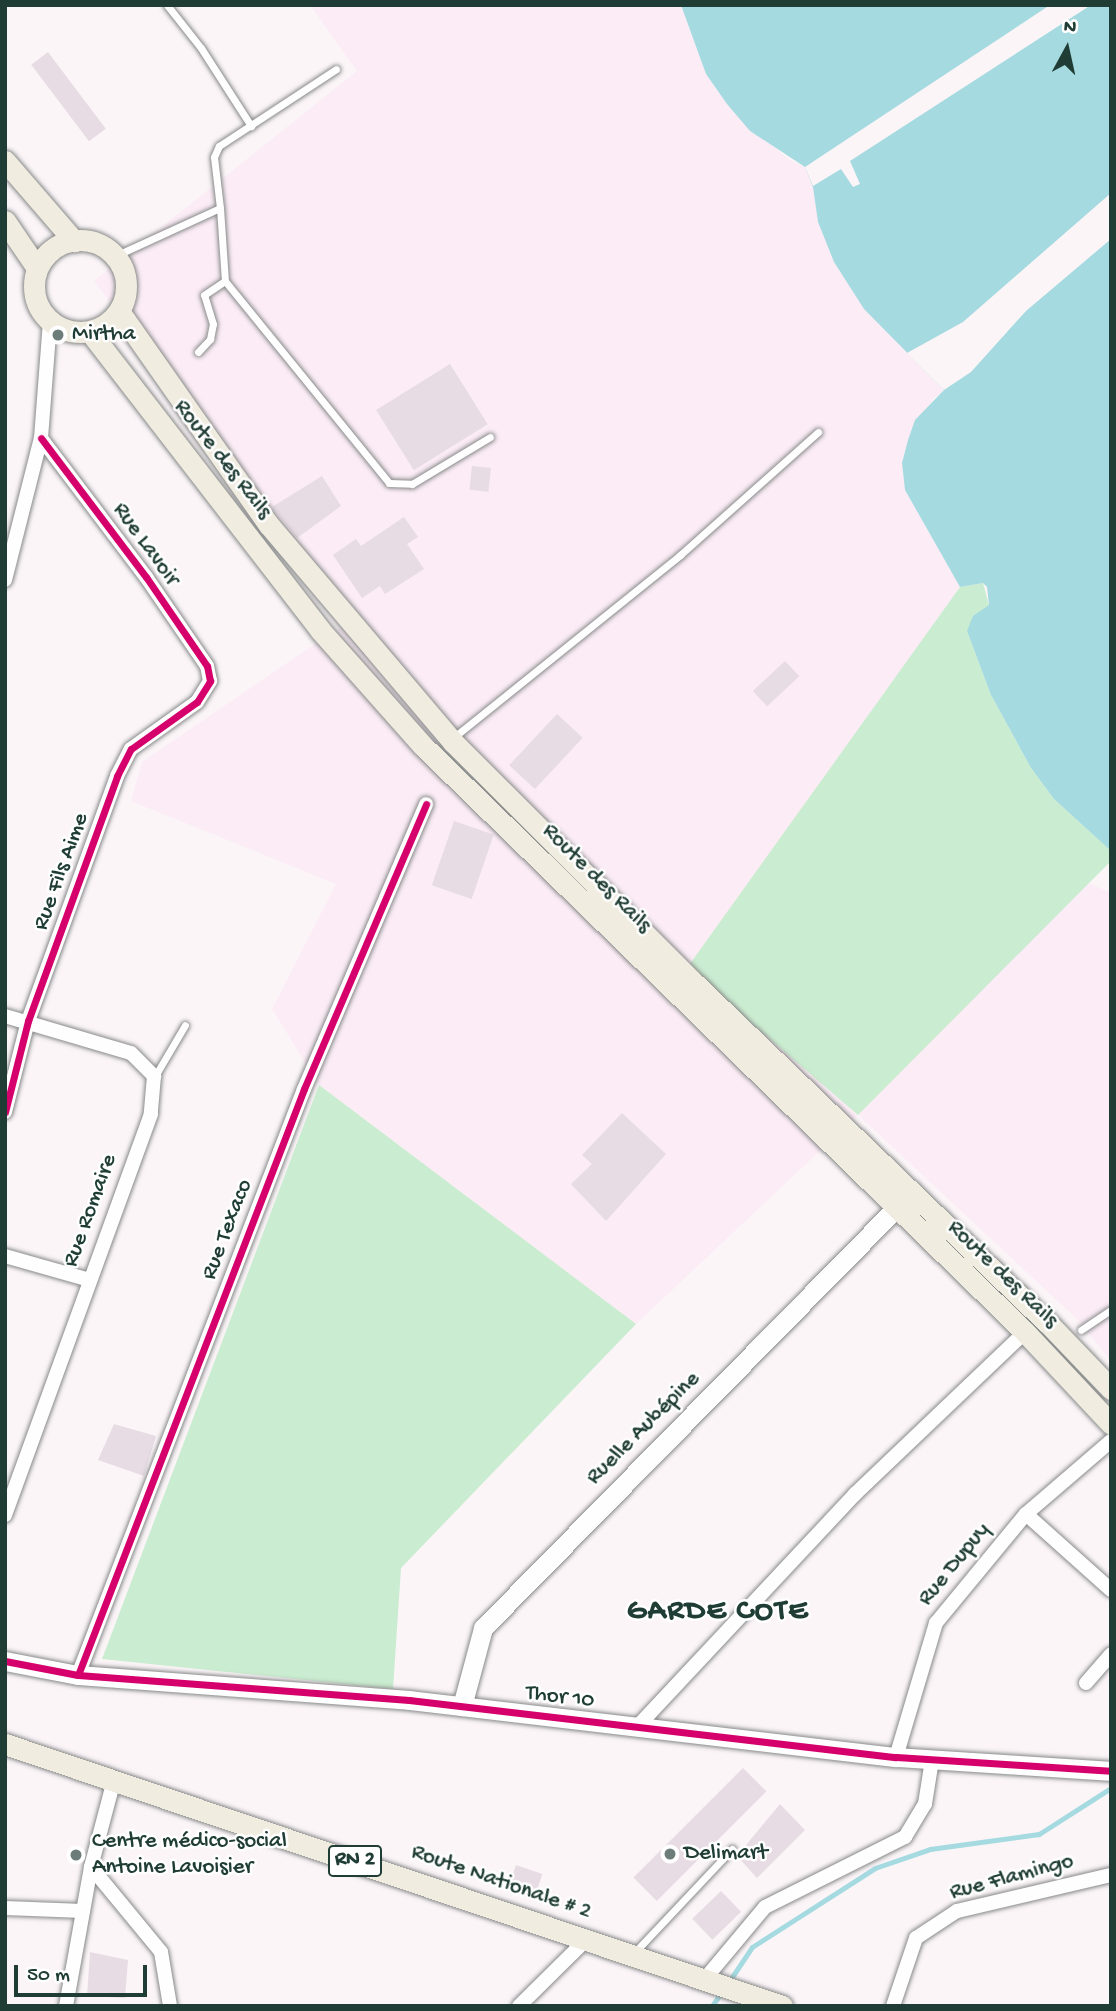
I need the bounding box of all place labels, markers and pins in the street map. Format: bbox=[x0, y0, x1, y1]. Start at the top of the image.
place label: Mirtha bbox=[72, 321, 136, 349]
marker: Mirtha bbox=[50, 327, 66, 343]
place label: Centre médico-social Antoine Lavoisier bbox=[92, 1828, 287, 1882]
place label: Delimart bbox=[684, 1840, 768, 1868]
marker: Centre médico-social Antoine Lavoisier bbox=[66, 1845, 86, 1865]
marker: Delimart bbox=[662, 1846, 678, 1862]

